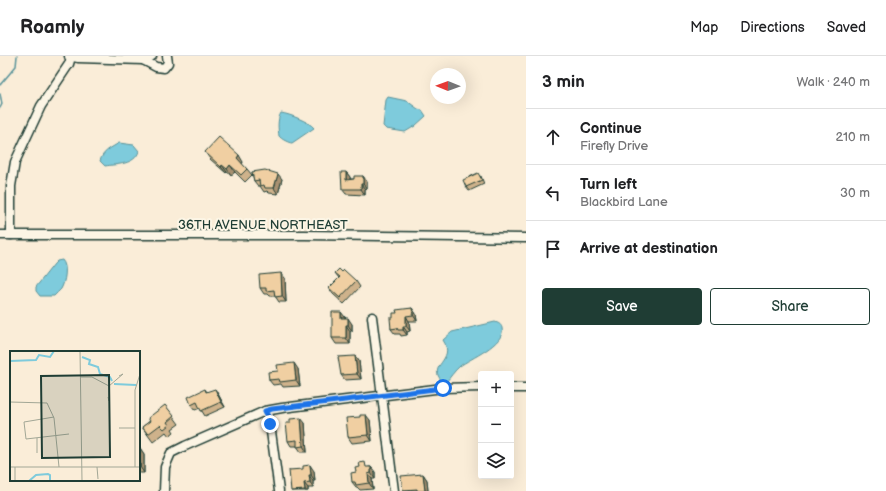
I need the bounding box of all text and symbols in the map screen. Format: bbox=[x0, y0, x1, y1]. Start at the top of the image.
text: Roamly bbox=[20, 16, 84, 39]
text: Map bbox=[690, 19, 718, 36]
text: Directions bbox=[740, 19, 805, 36]
text: Saved bbox=[827, 19, 866, 36]
north arrow bbox=[430, 68, 466, 104]
text: 3 min bbox=[542, 72, 585, 92]
text: Walk · 240 m bbox=[796, 74, 870, 90]
text: Continue bbox=[580, 119, 642, 138]
icon: ahead bbox=[542, 126, 564, 148]
text: 210 m bbox=[836, 129, 870, 145]
text: Firefly Drive bbox=[580, 138, 648, 154]
text: Turn left bbox=[580, 175, 637, 194]
icon: left bbox=[542, 182, 564, 204]
text: 30 m bbox=[840, 185, 870, 201]
text: Blackbird Lane bbox=[580, 194, 668, 210]
street label: 36TH AVENUE NORTHEAST bbox=[178, 217, 348, 233]
icon: arrive bbox=[542, 238, 564, 260]
text: Arrive at destination bbox=[580, 239, 718, 258]
button: Save bbox=[542, 288, 702, 325]
button: Share bbox=[710, 288, 870, 325]
inset map bbox=[10, 351, 140, 481]
map controls bbox=[478, 371, 514, 479]
button: + bbox=[478, 371, 514, 407]
route start bbox=[434, 379, 452, 397]
button: − bbox=[478, 407, 514, 443]
route end bbox=[261, 415, 279, 433]
button: layers bbox=[478, 443, 514, 479]

